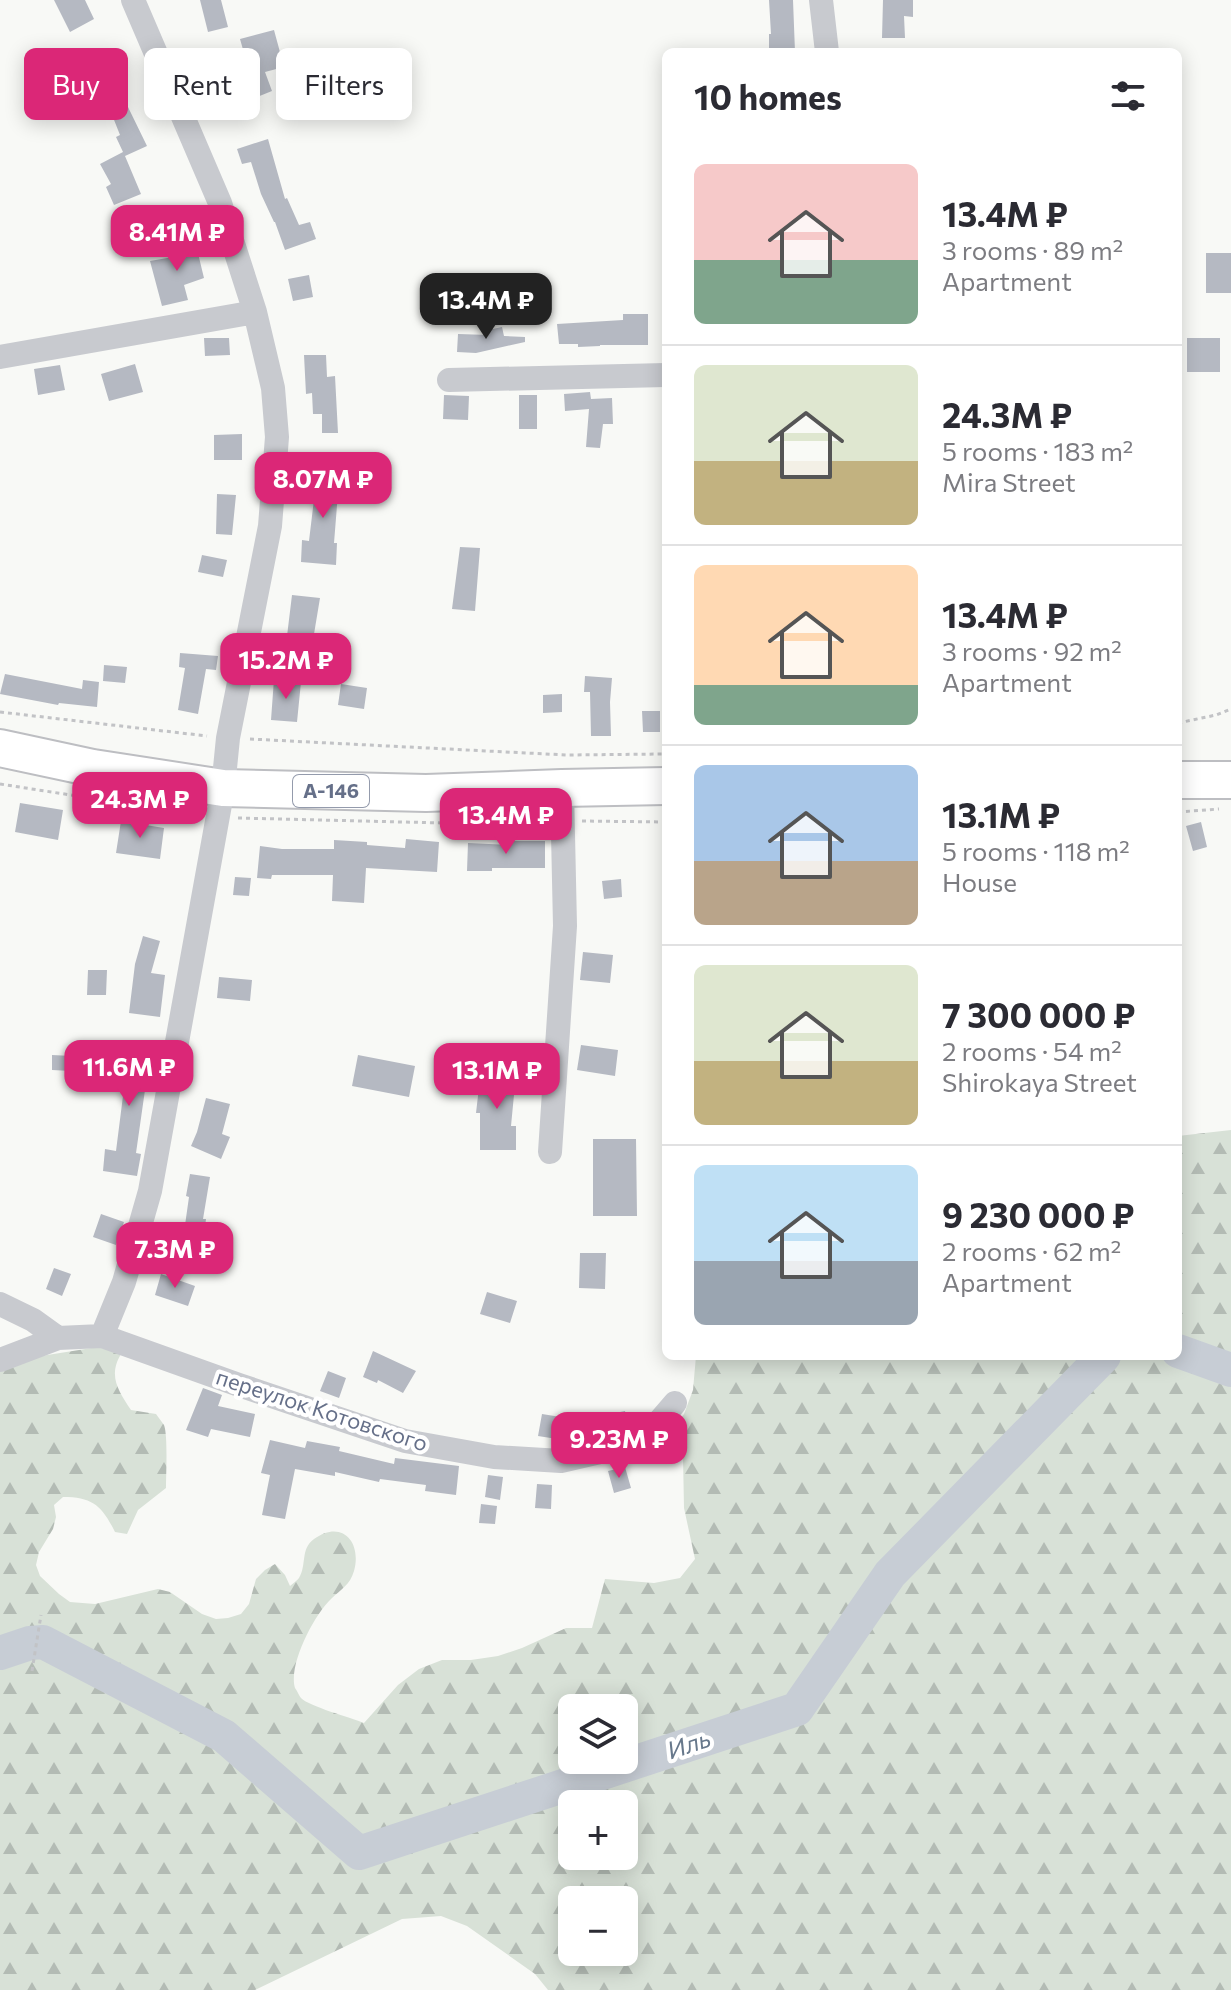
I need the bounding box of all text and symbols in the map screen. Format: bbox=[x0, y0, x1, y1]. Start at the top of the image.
chip: Buy bbox=[24, 48, 128, 120]
chip: Rent bbox=[144, 48, 260, 120]
chip: Filters bbox=[276, 48, 412, 120]
icon: filters bbox=[1106, 74, 1150, 118]
text: 10 homes bbox=[694, 75, 842, 117]
text: 13.4M ₽ bbox=[942, 192, 1068, 234]
icon: home bbox=[758, 196, 854, 292]
pin: 8.41M ₽ bbox=[103, 205, 251, 273]
text: 8.41M ₽ bbox=[129, 215, 225, 246]
text: 3 rooms · 89 m² bbox=[942, 234, 1123, 265]
text: Apartment bbox=[942, 265, 1072, 296]
pin: 13.4M ₽ bbox=[412, 273, 560, 341]
text: 13.4M ₽ bbox=[438, 283, 534, 314]
text: 24.3M ₽ bbox=[942, 393, 1072, 435]
icon: home bbox=[758, 397, 854, 493]
text: 5 rooms · 183 m² bbox=[942, 435, 1133, 466]
pin: 8.07M ₽ bbox=[249, 452, 397, 520]
text: 8.07M ₽ bbox=[273, 462, 373, 493]
text: Mira Street bbox=[942, 466, 1076, 497]
text: 13.4M ₽ bbox=[942, 593, 1068, 635]
icon: home bbox=[758, 597, 854, 693]
pin: 15.2M ₽ bbox=[212, 633, 360, 701]
text: 3 rooms · 92 m² bbox=[942, 635, 1122, 666]
text: 15.2M ₽ bbox=[238, 643, 334, 674]
text: Apartment bbox=[942, 666, 1072, 697]
pin: 24.3M ₽ bbox=[66, 772, 214, 840]
road number: А-146 bbox=[293, 775, 369, 807]
text: 24.3M ₽ bbox=[90, 782, 190, 813]
pin: 13.4M ₽ bbox=[432, 788, 580, 856]
text: 13.1M ₽ bbox=[942, 793, 1060, 835]
icon: home bbox=[758, 797, 854, 893]
text: 13.4M ₽ bbox=[458, 798, 554, 829]
text: 5 rooms · 118 m² bbox=[942, 835, 1130, 866]
text: House bbox=[942, 866, 1017, 897]
text: 7 300 000 ₽ bbox=[942, 993, 1135, 1035]
icon: home bbox=[758, 997, 854, 1093]
text: 2 rooms · 54 m² bbox=[942, 1035, 1122, 1066]
pin: 11.6M ₽ bbox=[55, 1040, 203, 1108]
pin: 13.1M ₽ bbox=[423, 1043, 571, 1111]
text: 11.6M ₽ bbox=[82, 1050, 176, 1081]
text: 13.1M ₽ bbox=[452, 1053, 542, 1084]
text: Shirokaya Street bbox=[942, 1066, 1137, 1097]
text: 9 230 000 ₽ bbox=[942, 1193, 1134, 1235]
icon: home bbox=[758, 1197, 854, 1293]
pin: 7.3M ₽ bbox=[110, 1222, 240, 1290]
text: 7.3M ₽ bbox=[134, 1232, 216, 1263]
text: 2 rooms · 62 m² bbox=[942, 1235, 1121, 1266]
text: Apartment bbox=[942, 1266, 1072, 1297]
street label: переулок Котовского bbox=[213, 1363, 431, 1456]
pin: 9.23M ₽ bbox=[545, 1412, 693, 1480]
text: 9.23M ₽ bbox=[569, 1422, 669, 1453]
map controls bbox=[558, 1694, 638, 1966]
button: layers bbox=[558, 1694, 638, 1774]
water label: Иль bbox=[663, 1723, 714, 1764]
button: + bbox=[558, 1790, 638, 1870]
button: − bbox=[558, 1886, 638, 1966]

